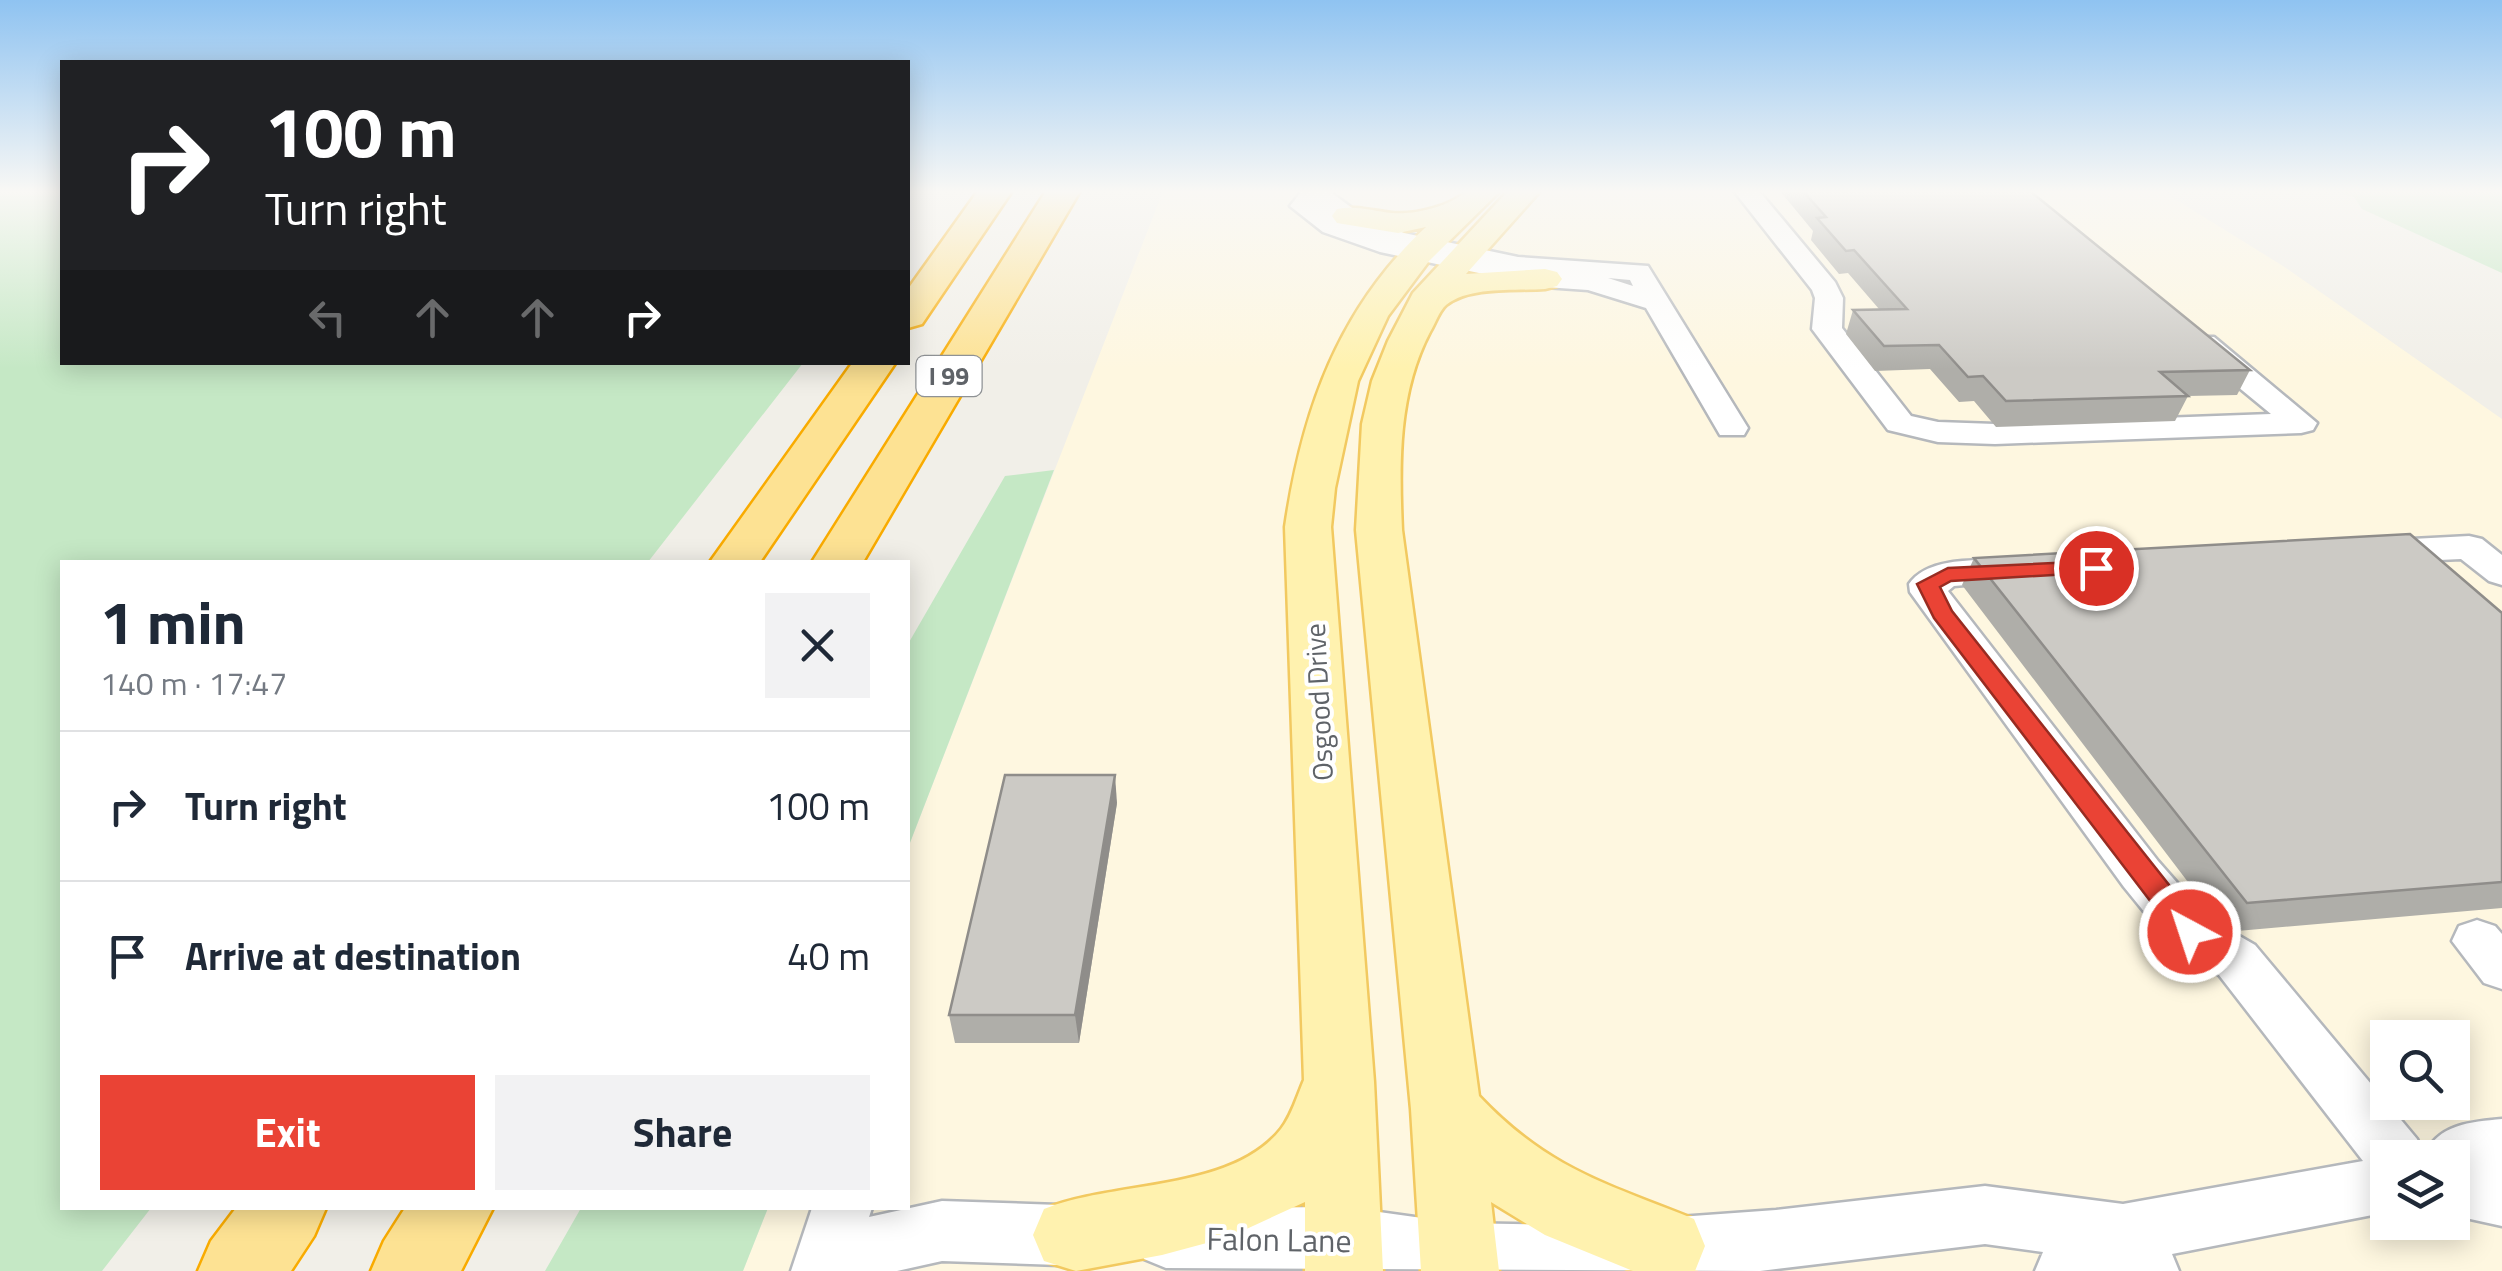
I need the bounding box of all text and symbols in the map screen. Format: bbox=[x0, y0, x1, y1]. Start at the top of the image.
text: 100 m bbox=[265, 78, 457, 184]
icon: right bbox=[100, 100, 230, 230]
text: Turn right bbox=[265, 174, 447, 242]
icon: left bbox=[300, 290, 355, 345]
icon: ahead bbox=[405, 290, 460, 345]
icon: ahead bbox=[510, 290, 565, 345]
icon: right bbox=[615, 290, 670, 345]
road number: I 99 bbox=[916, 356, 982, 396]
pin bbox=[2054, 526, 2139, 611]
icon: arrive bbox=[2069, 541, 2124, 596]
text: 1 min bbox=[100, 576, 246, 667]
button: close bbox=[765, 593, 870, 698]
street label: Osgood Drive bbox=[1293, 622, 1344, 782]
text: 140 m · 17:47 bbox=[100, 659, 287, 707]
text: Turn right bbox=[185, 777, 347, 835]
text: 100 m bbox=[766, 777, 870, 835]
icon: right bbox=[100, 779, 155, 834]
position arrow bbox=[2138, 880, 2242, 984]
text: Arrive at destination bbox=[185, 927, 521, 985]
text: 40 m bbox=[787, 927, 870, 985]
icon: arrive bbox=[100, 929, 155, 984]
map controls bbox=[2370, 1020, 2470, 1240]
button: search bbox=[2370, 1020, 2470, 1120]
button: Exit bbox=[100, 1075, 475, 1190]
button: Share bbox=[495, 1075, 870, 1190]
button: layers bbox=[2370, 1140, 2470, 1240]
street label: Falon Lane bbox=[1206, 1214, 1352, 1264]

